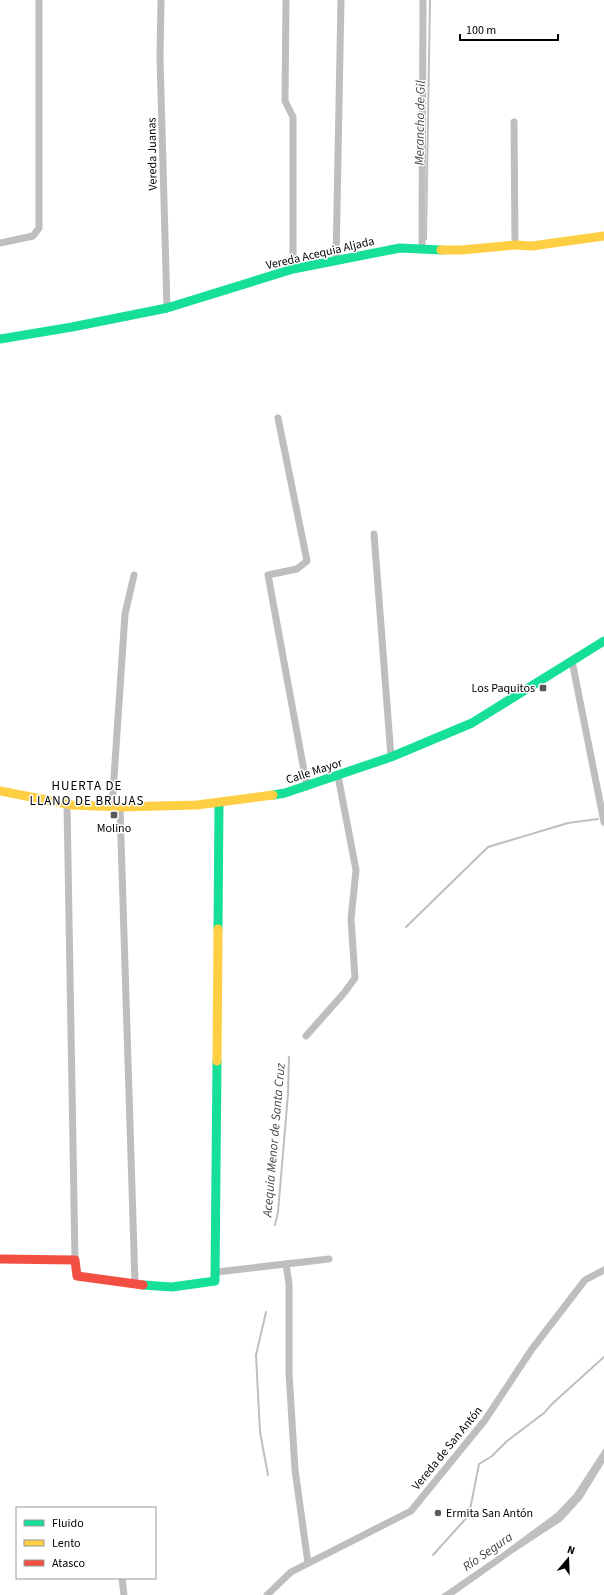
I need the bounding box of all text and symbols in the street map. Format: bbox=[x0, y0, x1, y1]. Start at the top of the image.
scale bar bbox=[460, 16, 558, 42]
text: 100 m bbox=[466, 22, 496, 39]
water label: Merancho de Gil bbox=[410, 80, 430, 166]
street label: Vereda Juanas bbox=[143, 117, 162, 191]
street label: Vereda Acequia Aljada bbox=[264, 233, 376, 274]
place label: Los Paquitos bbox=[472, 680, 535, 697]
marker: Los Paquitos bbox=[538, 683, 548, 693]
street label: Calle Mayor bbox=[284, 754, 345, 789]
district label: HUERTA DE LLANO DE BRUJAS bbox=[30, 777, 144, 810]
marker: Molino bbox=[109, 810, 119, 820]
place label: Molino bbox=[97, 820, 131, 837]
water label: Acequia Menor de Santa Cruz bbox=[258, 1062, 290, 1219]
street label: Vereda de San Antón bbox=[408, 1403, 487, 1494]
place label: Ermita San Antón bbox=[446, 1505, 533, 1522]
legend bbox=[16, 1507, 156, 1579]
marker: Ermita San Antón bbox=[433, 1508, 443, 1518]
text: Fluido bbox=[52, 1515, 84, 1532]
water label: Río Segura bbox=[459, 1528, 516, 1576]
text: Lento bbox=[52, 1535, 81, 1552]
north arrow bbox=[548, 1539, 588, 1579]
text: N bbox=[565, 1542, 577, 1558]
text: Atasco bbox=[52, 1555, 85, 1572]

